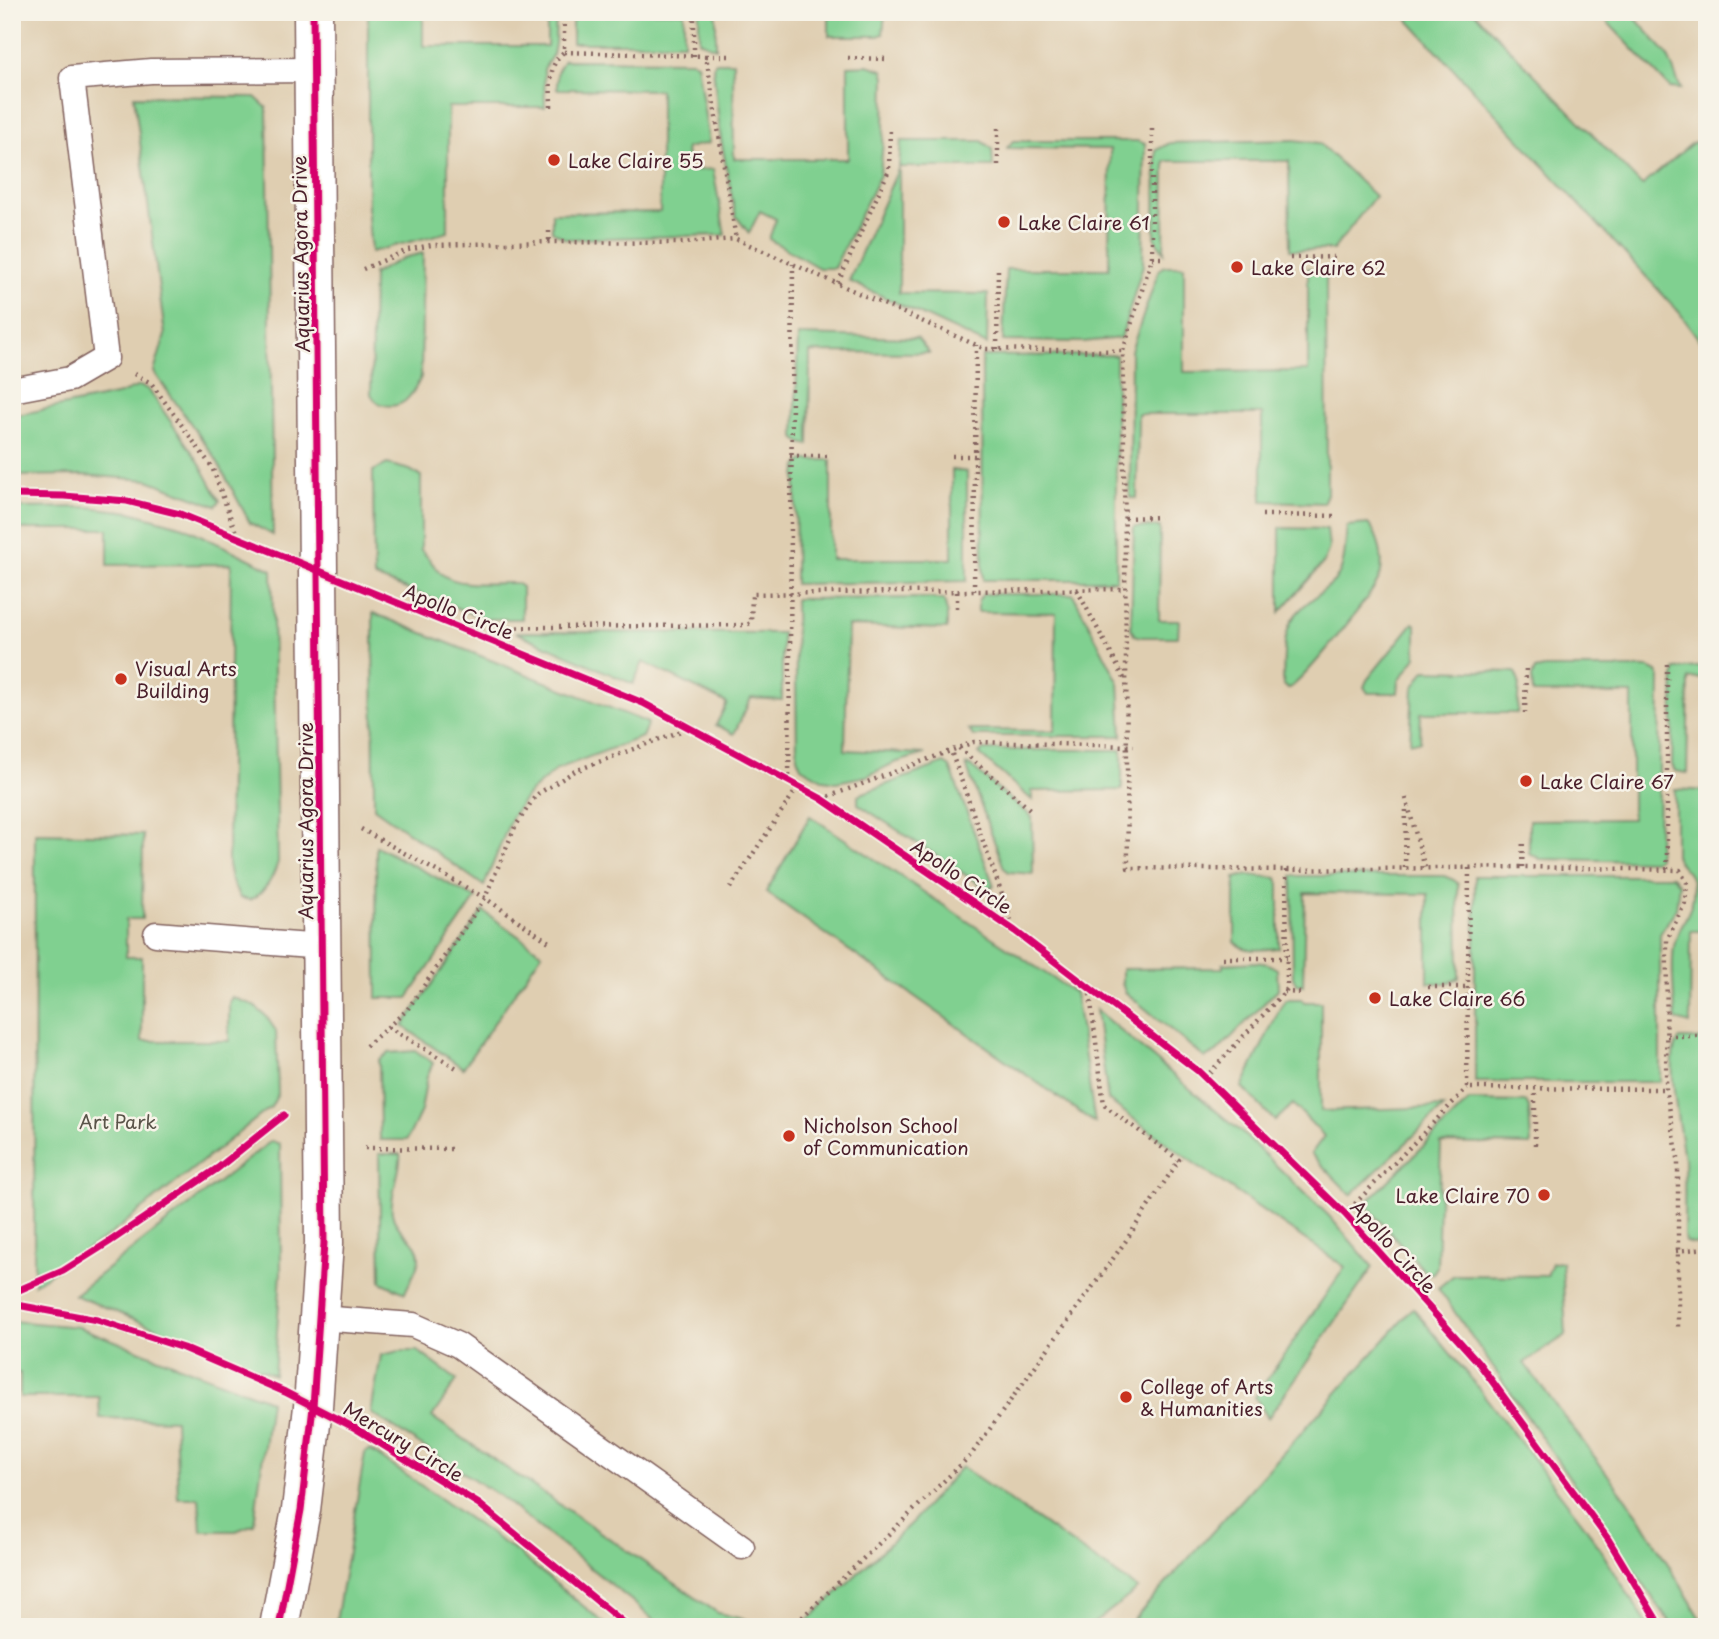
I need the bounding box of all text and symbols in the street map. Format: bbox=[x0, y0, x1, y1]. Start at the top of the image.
place label: Lake Claire 55 bbox=[568, 146, 704, 174]
marker: Lake Claire 55 bbox=[546, 152, 562, 168]
street label: Aquarius Agora Drive bbox=[284, 155, 316, 353]
place label: Lake Claire 61 bbox=[1018, 208, 1150, 236]
marker: Lake Claire 61 bbox=[996, 214, 1012, 230]
place label: Lake Claire 62 bbox=[1251, 253, 1386, 281]
marker: Lake Claire 62 bbox=[1229, 259, 1245, 275]
street label: Apollo Circle bbox=[400, 576, 518, 646]
place label: Visual Arts Building bbox=[135, 654, 237, 704]
marker: Visual Arts Building bbox=[113, 671, 129, 687]
street label: Aquarius Agora Drive bbox=[291, 722, 319, 920]
place label: Lake Claire 67 bbox=[1540, 767, 1674, 795]
marker: Lake Claire 67 bbox=[1518, 773, 1534, 789]
street label: Apollo Circle bbox=[906, 832, 1018, 920]
place label: Lake Claire 66 bbox=[1389, 984, 1526, 1012]
marker: Lake Claire 66 bbox=[1367, 990, 1383, 1006]
park label: Art Park bbox=[79, 1107, 157, 1135]
place label: Nicholson School of Communication bbox=[803, 1111, 969, 1161]
marker: Nicholson School of Communication bbox=[781, 1128, 797, 1144]
place label: Lake Claire 70 bbox=[1395, 1181, 1530, 1209]
marker: Lake Claire 70 bbox=[1536, 1187, 1552, 1203]
street label: Apollo Circle bbox=[1344, 1193, 1444, 1299]
place label: College of Arts & Humanities bbox=[1140, 1372, 1273, 1422]
marker: College of Arts & Humanities bbox=[1118, 1389, 1134, 1405]
street label: Mercury Circle bbox=[338, 1394, 470, 1488]

